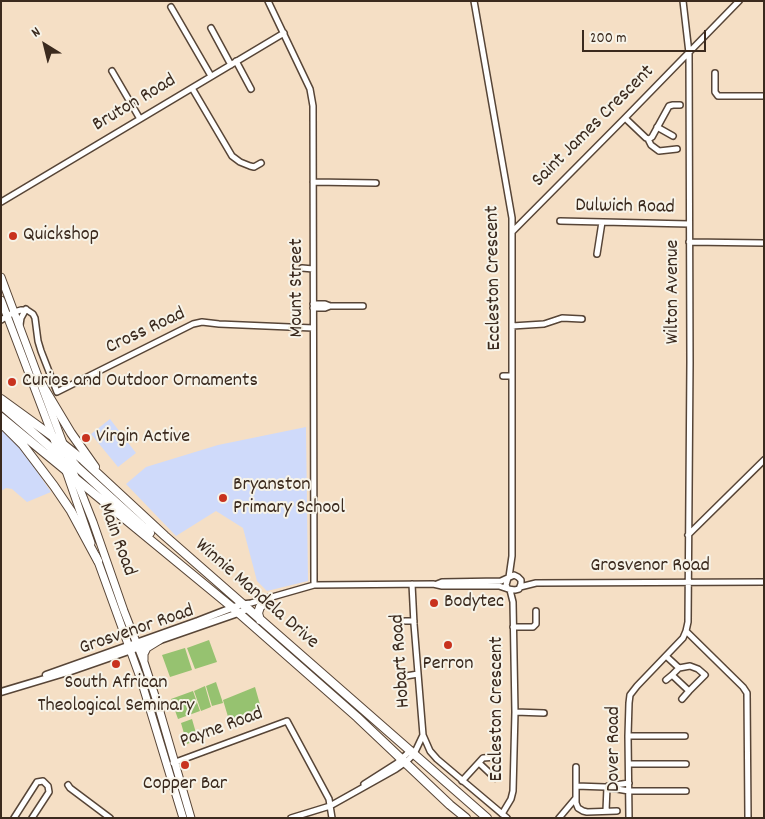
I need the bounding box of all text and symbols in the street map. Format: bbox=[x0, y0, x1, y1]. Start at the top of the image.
north arrow bbox=[20, 20, 70, 70]
scale bar bbox=[585, 20, 709, 52]
text: N bbox=[27, 23, 45, 43]
text: 200 m bbox=[590, 28, 627, 50]
street label: Saint James Crescent bbox=[528, 61, 660, 193]
street label: Bruton Road bbox=[89, 70, 181, 138]
street label: Dulwich Road bbox=[575, 195, 675, 221]
street label: Eccleston Crescent bbox=[482, 205, 508, 351]
place label: Quickshop bbox=[23, 224, 99, 248]
marker: Quickshop bbox=[7, 230, 19, 242]
street label: Mount Street bbox=[286, 238, 310, 338]
street label: Wilton Avenue bbox=[662, 240, 686, 344]
street label: Cross Road bbox=[102, 303, 190, 361]
place label: Curios and Outdoor Ornaments bbox=[22, 370, 258, 394]
marker: Curios and Outdoor Ornaments bbox=[6, 376, 18, 388]
place label: Virgin Active bbox=[96, 426, 190, 450]
marker: Virgin Active bbox=[80, 432, 92, 444]
place label: Bryanston Primary School bbox=[233, 474, 345, 521]
marker: Bryanston Primary School bbox=[217, 492, 229, 504]
street label: Main Road bbox=[92, 500, 140, 580]
street label: Winnie Mandela Drive bbox=[189, 535, 323, 655]
street label: Grosvenor Road bbox=[590, 555, 710, 579]
place label: Bodytec bbox=[444, 591, 504, 615]
marker: Bodytec bbox=[428, 597, 440, 609]
street label: Grosvenor Road bbox=[77, 600, 197, 662]
street label: Hobart Road bbox=[387, 613, 417, 709]
street label: Eccleston Crescent bbox=[486, 636, 510, 782]
marker: Perron bbox=[442, 639, 454, 651]
place label: Perron bbox=[423, 653, 473, 677]
marker: South African Theological Seminary bbox=[110, 658, 122, 670]
place label: South African Theological Seminary bbox=[38, 672, 194, 719]
street label: Payne Road bbox=[177, 703, 267, 755]
street label: Dover Road bbox=[603, 706, 627, 792]
marker: Copper Bar bbox=[179, 759, 191, 771]
place label: Copper Bar bbox=[143, 773, 227, 797]

